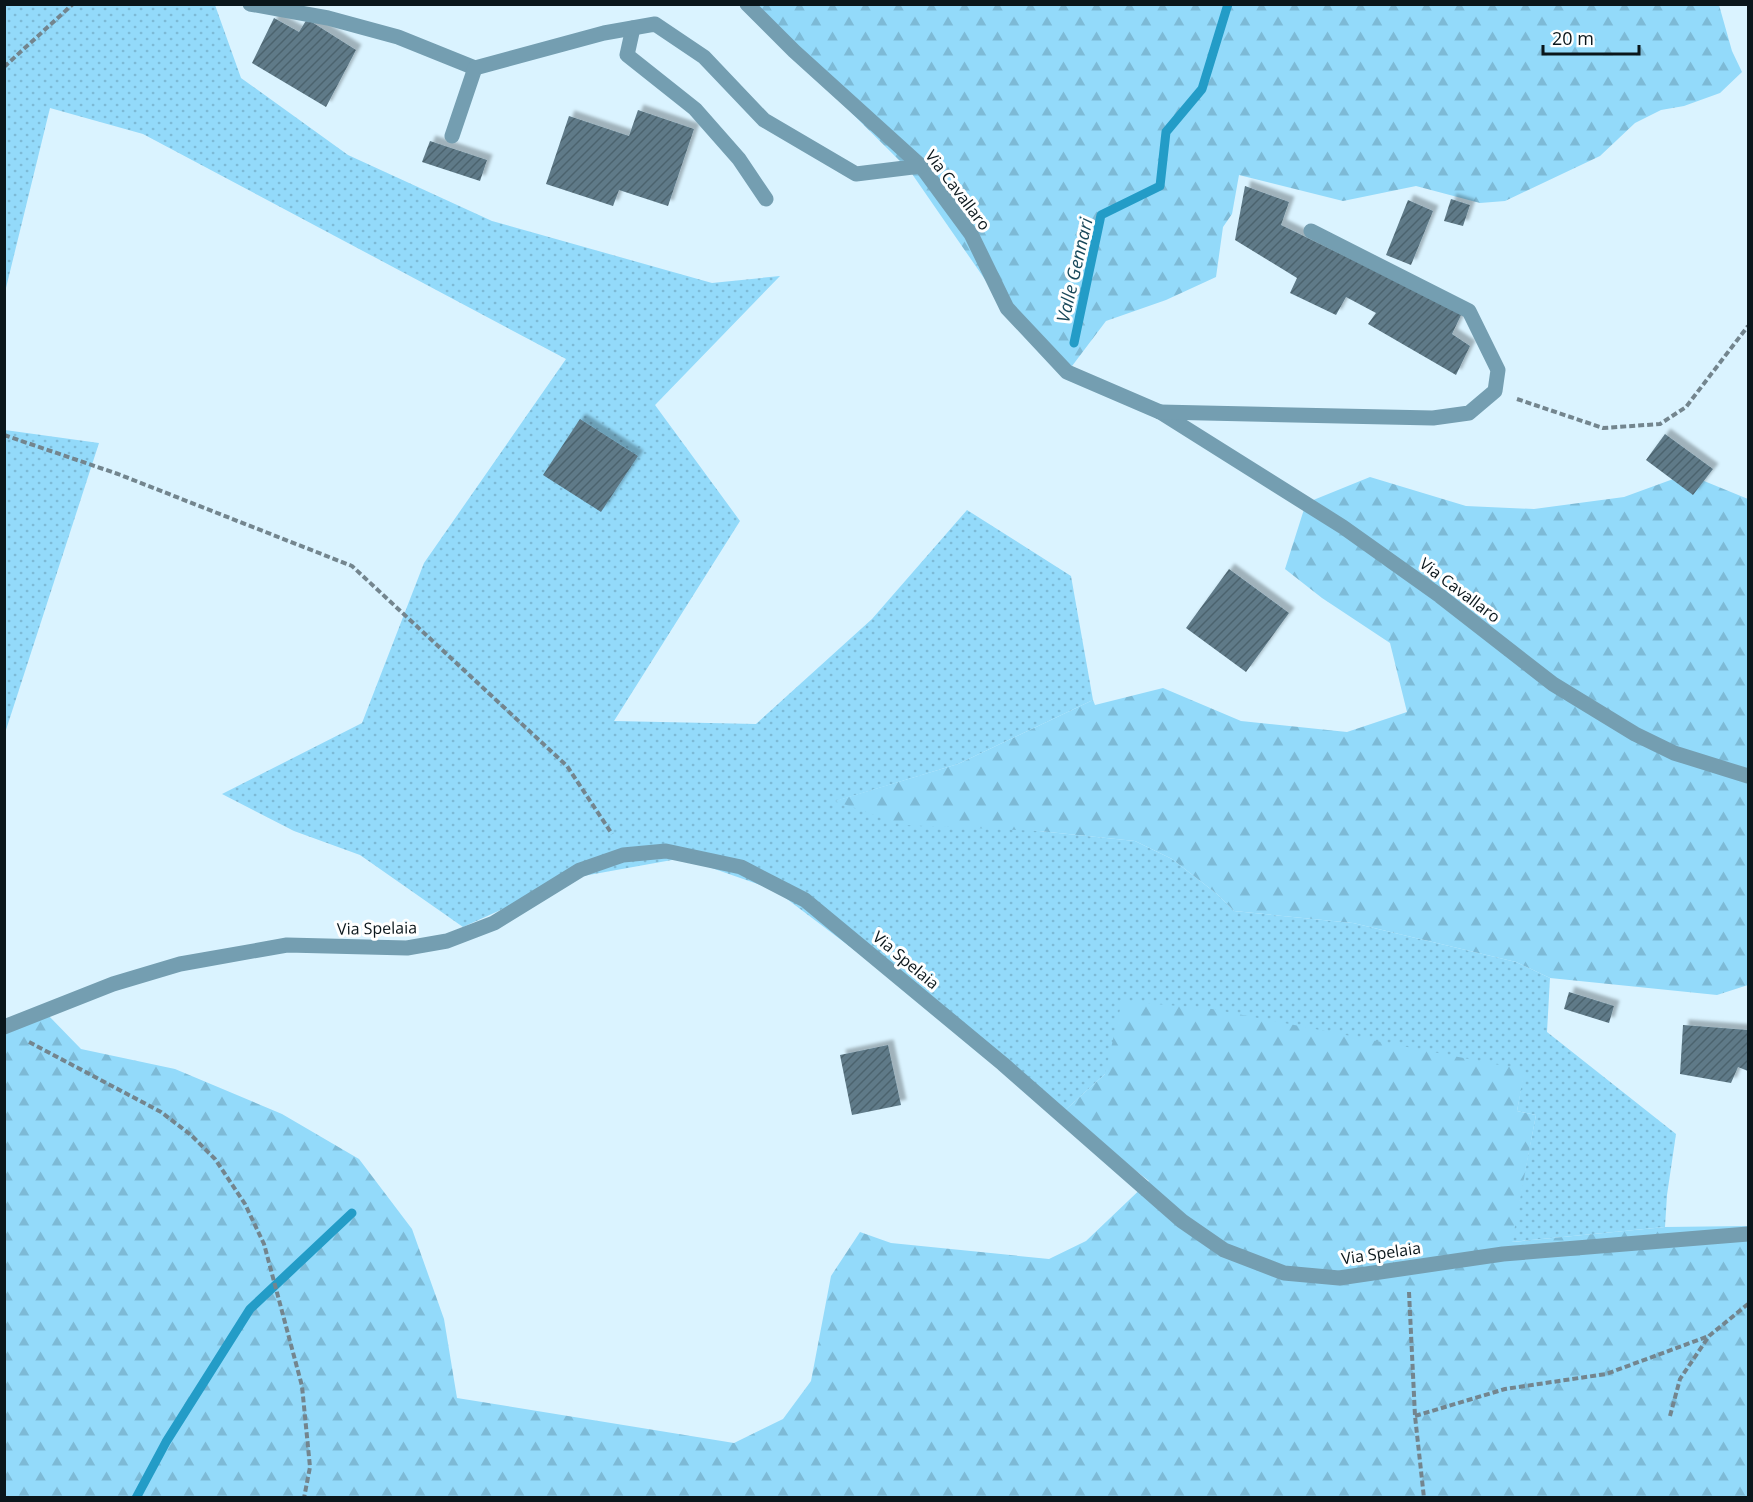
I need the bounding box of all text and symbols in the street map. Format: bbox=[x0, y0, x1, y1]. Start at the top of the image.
scale bar bbox=[1543, 18, 1639, 56]
text: 20 m bbox=[1552, 26, 1594, 50]
street label: Via Cavallaro bbox=[920, 145, 996, 235]
water label: Valle Gennari bbox=[1050, 215, 1098, 325]
street label: Via Cavallaro bbox=[1415, 552, 1505, 628]
street label: Via Spelaia bbox=[337, 916, 417, 940]
street label: Via Spelaia bbox=[868, 926, 944, 994]
street label: Via Spelaia bbox=[1340, 1237, 1422, 1269]

